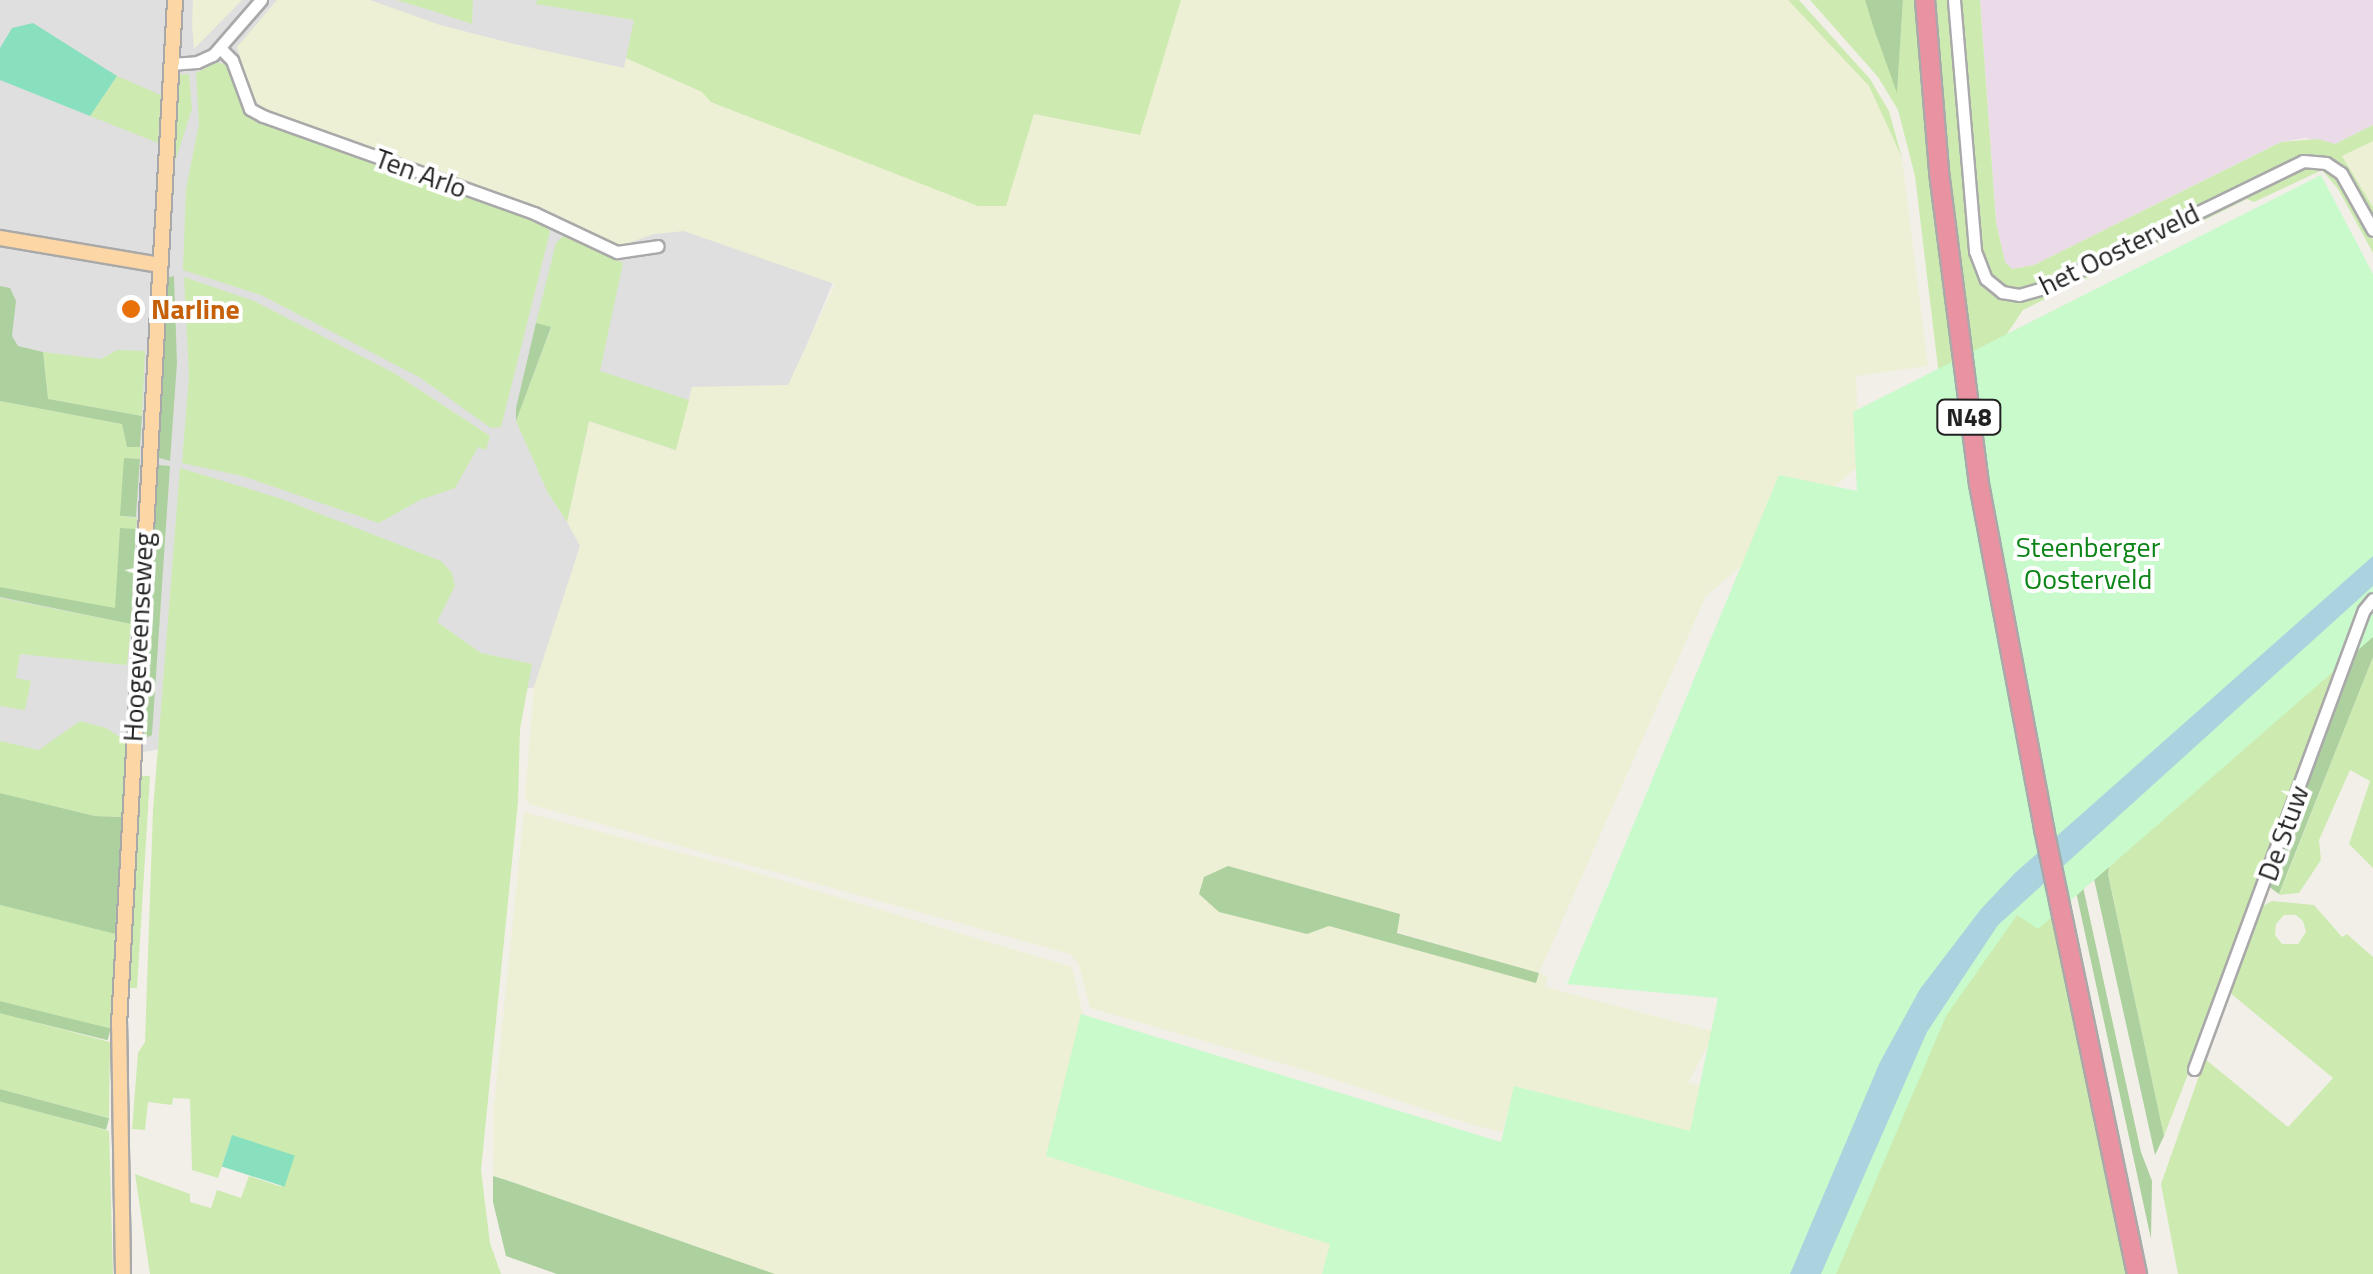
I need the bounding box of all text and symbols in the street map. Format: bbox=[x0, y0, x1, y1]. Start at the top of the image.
street label: Ten Arlo bbox=[371, 141, 471, 205]
street label: het Oosterveld bbox=[2034, 196, 2204, 302]
place label: Narline bbox=[151, 292, 240, 326]
marker: Narline bbox=[120, 298, 142, 320]
road number: N48 bbox=[1934, 397, 2004, 437]
park label: Steenberger Oosterveld bbox=[2016, 530, 2160, 596]
street label: Hoogeveenseweg bbox=[116, 531, 160, 743]
street label: De Stuw bbox=[2250, 781, 2316, 885]

